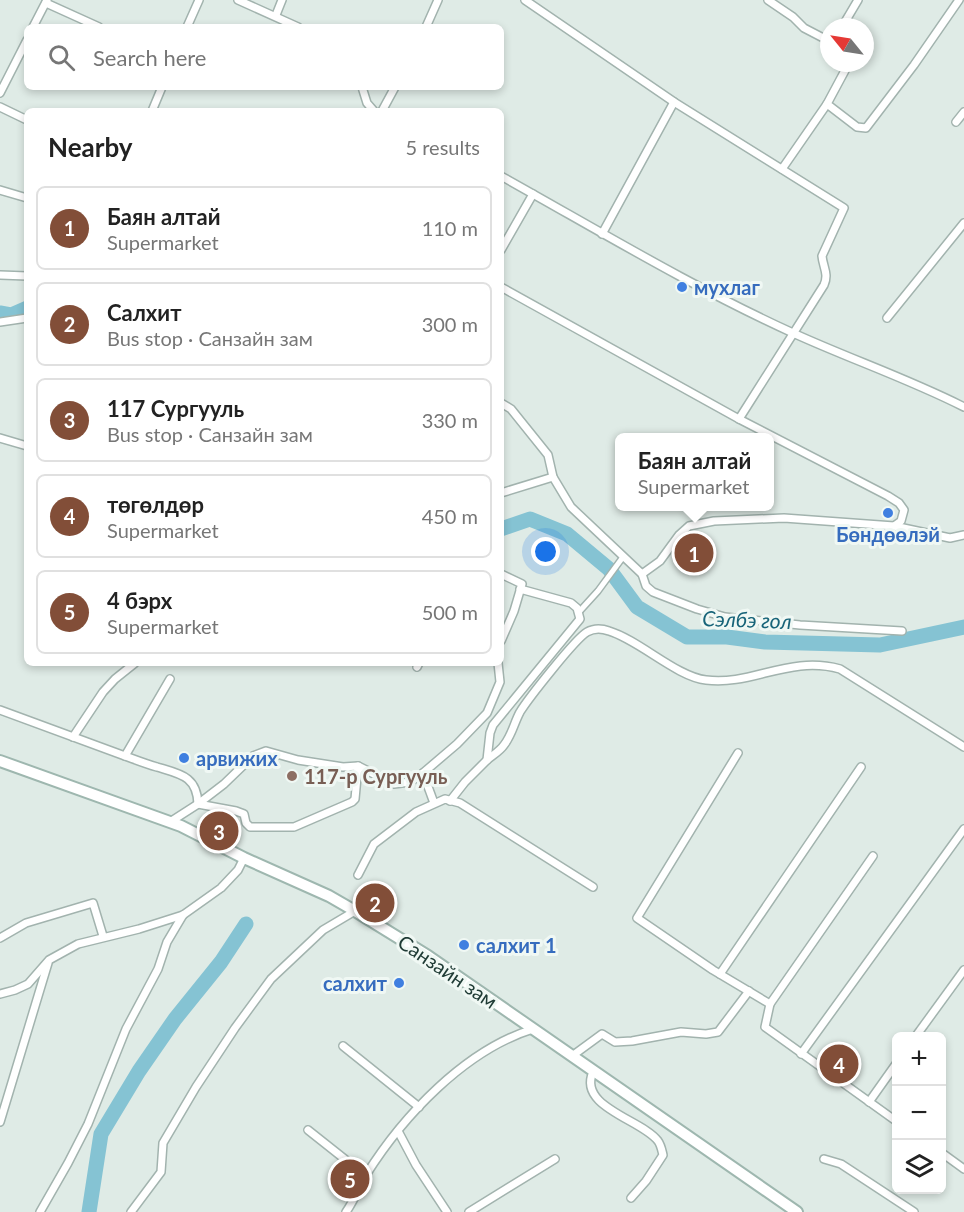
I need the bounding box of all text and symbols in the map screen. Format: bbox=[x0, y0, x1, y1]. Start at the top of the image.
north arrow bbox=[820, 18, 874, 72]
search box bbox=[24, 24, 504, 90]
icon: search bbox=[45, 41, 78, 74]
text: Search here bbox=[93, 44, 206, 71]
text: Nearby bbox=[48, 131, 133, 163]
text: 5 results bbox=[405, 135, 480, 159]
text: Баян алтай bbox=[107, 203, 221, 230]
text: 1 bbox=[64, 216, 75, 240]
text: 110 m bbox=[422, 216, 478, 240]
text: Supermarket bbox=[107, 230, 219, 254]
place label: мухлаг bbox=[694, 275, 760, 299]
marker: мухлаг bbox=[675, 280, 689, 294]
text: Салхит bbox=[107, 299, 181, 326]
text: 2 bbox=[64, 312, 75, 336]
text: 300 m bbox=[422, 312, 478, 336]
text: Bus stop · Санзайн зам bbox=[107, 326, 313, 350]
text: 117 Сургууль bbox=[107, 395, 244, 422]
text: 3 bbox=[64, 408, 75, 432]
text: 330 m bbox=[422, 408, 478, 432]
text: Bus stop · Санзайн зам bbox=[107, 422, 313, 446]
popup bbox=[615, 433, 774, 511]
text: Баян алтай bbox=[638, 447, 751, 474]
text: Supermarket bbox=[638, 474, 749, 498]
text: төгөлдөр bbox=[107, 491, 204, 518]
text: 4 bbox=[64, 504, 75, 528]
text: 450 m bbox=[422, 504, 478, 528]
marker: Бөндөөлэй bbox=[881, 506, 895, 520]
text: Supermarket bbox=[107, 518, 219, 542]
place label: Бөндөөлэй bbox=[836, 522, 940, 546]
pin: 1 bbox=[674, 530, 714, 576]
your location bbox=[531, 537, 560, 566]
text: 4 бэрх bbox=[107, 587, 172, 614]
text: 5 bbox=[64, 600, 75, 624]
text: 500 m bbox=[422, 600, 478, 624]
water label: Сэлбэ гол bbox=[702, 605, 792, 633]
text: Supermarket bbox=[107, 614, 219, 638]
place label: арвижих bbox=[196, 746, 278, 770]
marker: арвижих bbox=[177, 751, 191, 765]
place label: 117-р Сургууль bbox=[304, 764, 448, 788]
marker: 117-р Сургууль bbox=[285, 769, 299, 783]
pin: 3 bbox=[200, 808, 238, 854]
pin: 2 bbox=[356, 880, 394, 926]
street label: Санзайн зам bbox=[394, 929, 502, 1013]
place label: салхит 1 bbox=[476, 933, 557, 957]
marker: салхит 1 bbox=[457, 938, 471, 952]
place label: салхит bbox=[323, 971, 388, 995]
marker: салхит bbox=[392, 976, 406, 990]
map controls bbox=[892, 1032, 946, 1194]
button: + bbox=[892, 1032, 946, 1086]
pin: 4 bbox=[820, 1042, 858, 1086]
button: − bbox=[892, 1086, 946, 1140]
button: layers bbox=[892, 1140, 946, 1194]
pin: 5 bbox=[330, 1156, 370, 1202]

